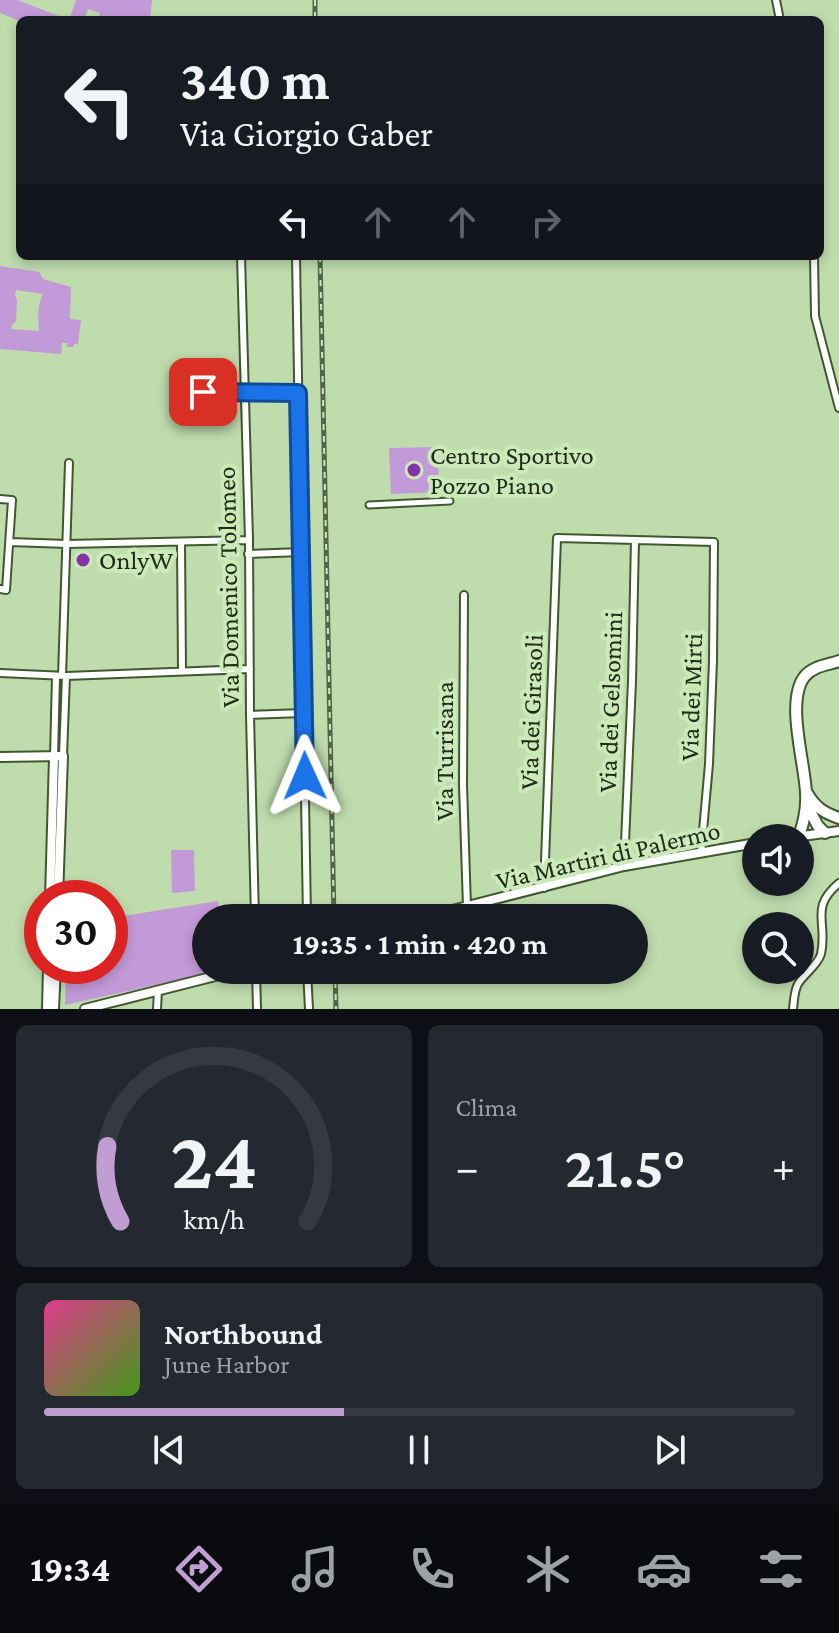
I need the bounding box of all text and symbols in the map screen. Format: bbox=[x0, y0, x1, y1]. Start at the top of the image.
icon: left bbox=[48, 48, 152, 152]
text: 340 m bbox=[180, 49, 330, 111]
text: Via Giorgio Gaber bbox=[180, 114, 433, 154]
icon: left bbox=[272, 200, 316, 244]
icon: ahead bbox=[356, 200, 400, 244]
icon: ahead bbox=[440, 200, 484, 244]
icon: right bbox=[524, 200, 568, 244]
pin bbox=[169, 358, 237, 426]
icon: arrive bbox=[181, 370, 225, 414]
place label: Centro Sportivo Pozzo Piano bbox=[430, 441, 594, 500]
marker: Centro Sportivo Pozzo Piano bbox=[405, 461, 423, 479]
street label: Via Domenico Tolomeo bbox=[212, 466, 245, 708]
place label: OnlyW bbox=[99, 546, 173, 575]
marker: OnlyW bbox=[74, 551, 92, 569]
street label: Via dei Gelsomini bbox=[593, 611, 628, 793]
street label: Via dei Mirti bbox=[675, 632, 708, 761]
street label: Via dei Girasoli bbox=[514, 634, 549, 790]
street label: Via Turrisana bbox=[430, 681, 459, 821]
position arrow bbox=[263, 734, 347, 818]
street label: Via Martiri di Palermo bbox=[493, 816, 723, 895]
map controls bbox=[742, 824, 814, 984]
button: sound bbox=[742, 824, 814, 896]
speed limit sign: 30 bbox=[24, 880, 128, 984]
button: search bbox=[742, 912, 814, 984]
text: 19:35 · 1 min · 420 m bbox=[293, 927, 547, 960]
text: Clima bbox=[456, 1093, 517, 1122]
text: 24 bbox=[170, 1113, 257, 1206]
text: 21.5° bbox=[565, 1133, 686, 1200]
text: − bbox=[456, 1143, 479, 1191]
text: + bbox=[772, 1143, 795, 1191]
text: km/h bbox=[183, 1203, 245, 1235]
text: Northbound bbox=[164, 1317, 322, 1350]
text: June Harbor bbox=[164, 1350, 290, 1379]
icon: previous bbox=[147, 1428, 191, 1472]
icon: pause bbox=[397, 1428, 441, 1472]
icon: next bbox=[648, 1428, 692, 1472]
icon: directions bbox=[171, 1541, 227, 1597]
icon: music bbox=[287, 1541, 343, 1597]
icon: phone bbox=[404, 1541, 460, 1597]
icon: climate bbox=[520, 1541, 576, 1597]
icon: car bbox=[636, 1541, 692, 1597]
icon: filters bbox=[753, 1541, 809, 1597]
text: 19:34 bbox=[30, 1549, 110, 1589]

